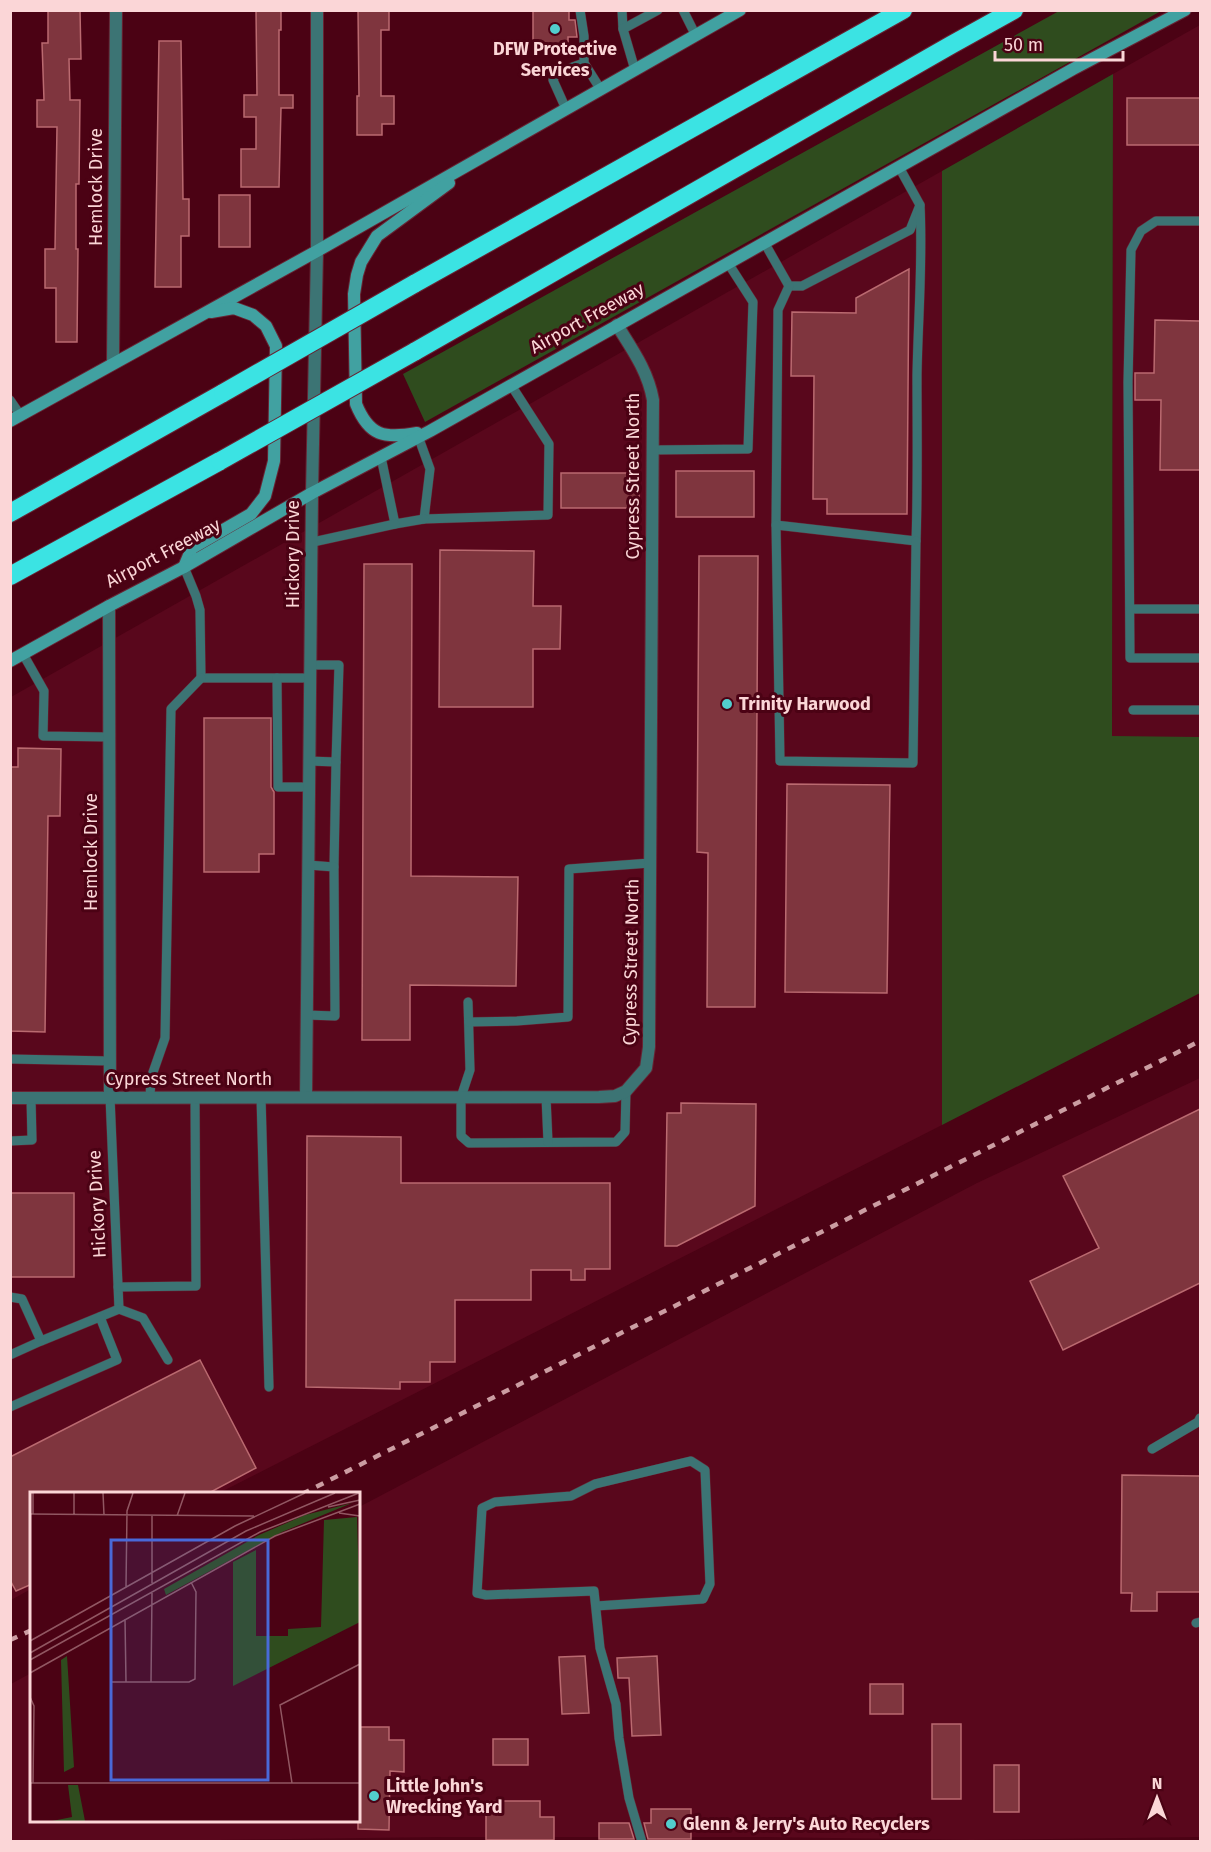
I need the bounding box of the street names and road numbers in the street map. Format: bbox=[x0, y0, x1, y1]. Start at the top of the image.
street label: Hemlock Drive bbox=[85, 128, 107, 246]
street label: Airport Freeway bbox=[526, 278, 648, 358]
street label: Cypress Street North bbox=[622, 393, 644, 559]
street label: Hickory Drive bbox=[282, 500, 304, 608]
street label: Airport Freeway bbox=[102, 513, 224, 593]
street label: Hemlock Drive bbox=[80, 793, 102, 911]
street label: Cypress Street North bbox=[619, 878, 643, 1046]
street label: Cypress Street North bbox=[106, 1068, 272, 1090]
street label: Hickory Drive bbox=[83, 1149, 111, 1259]

